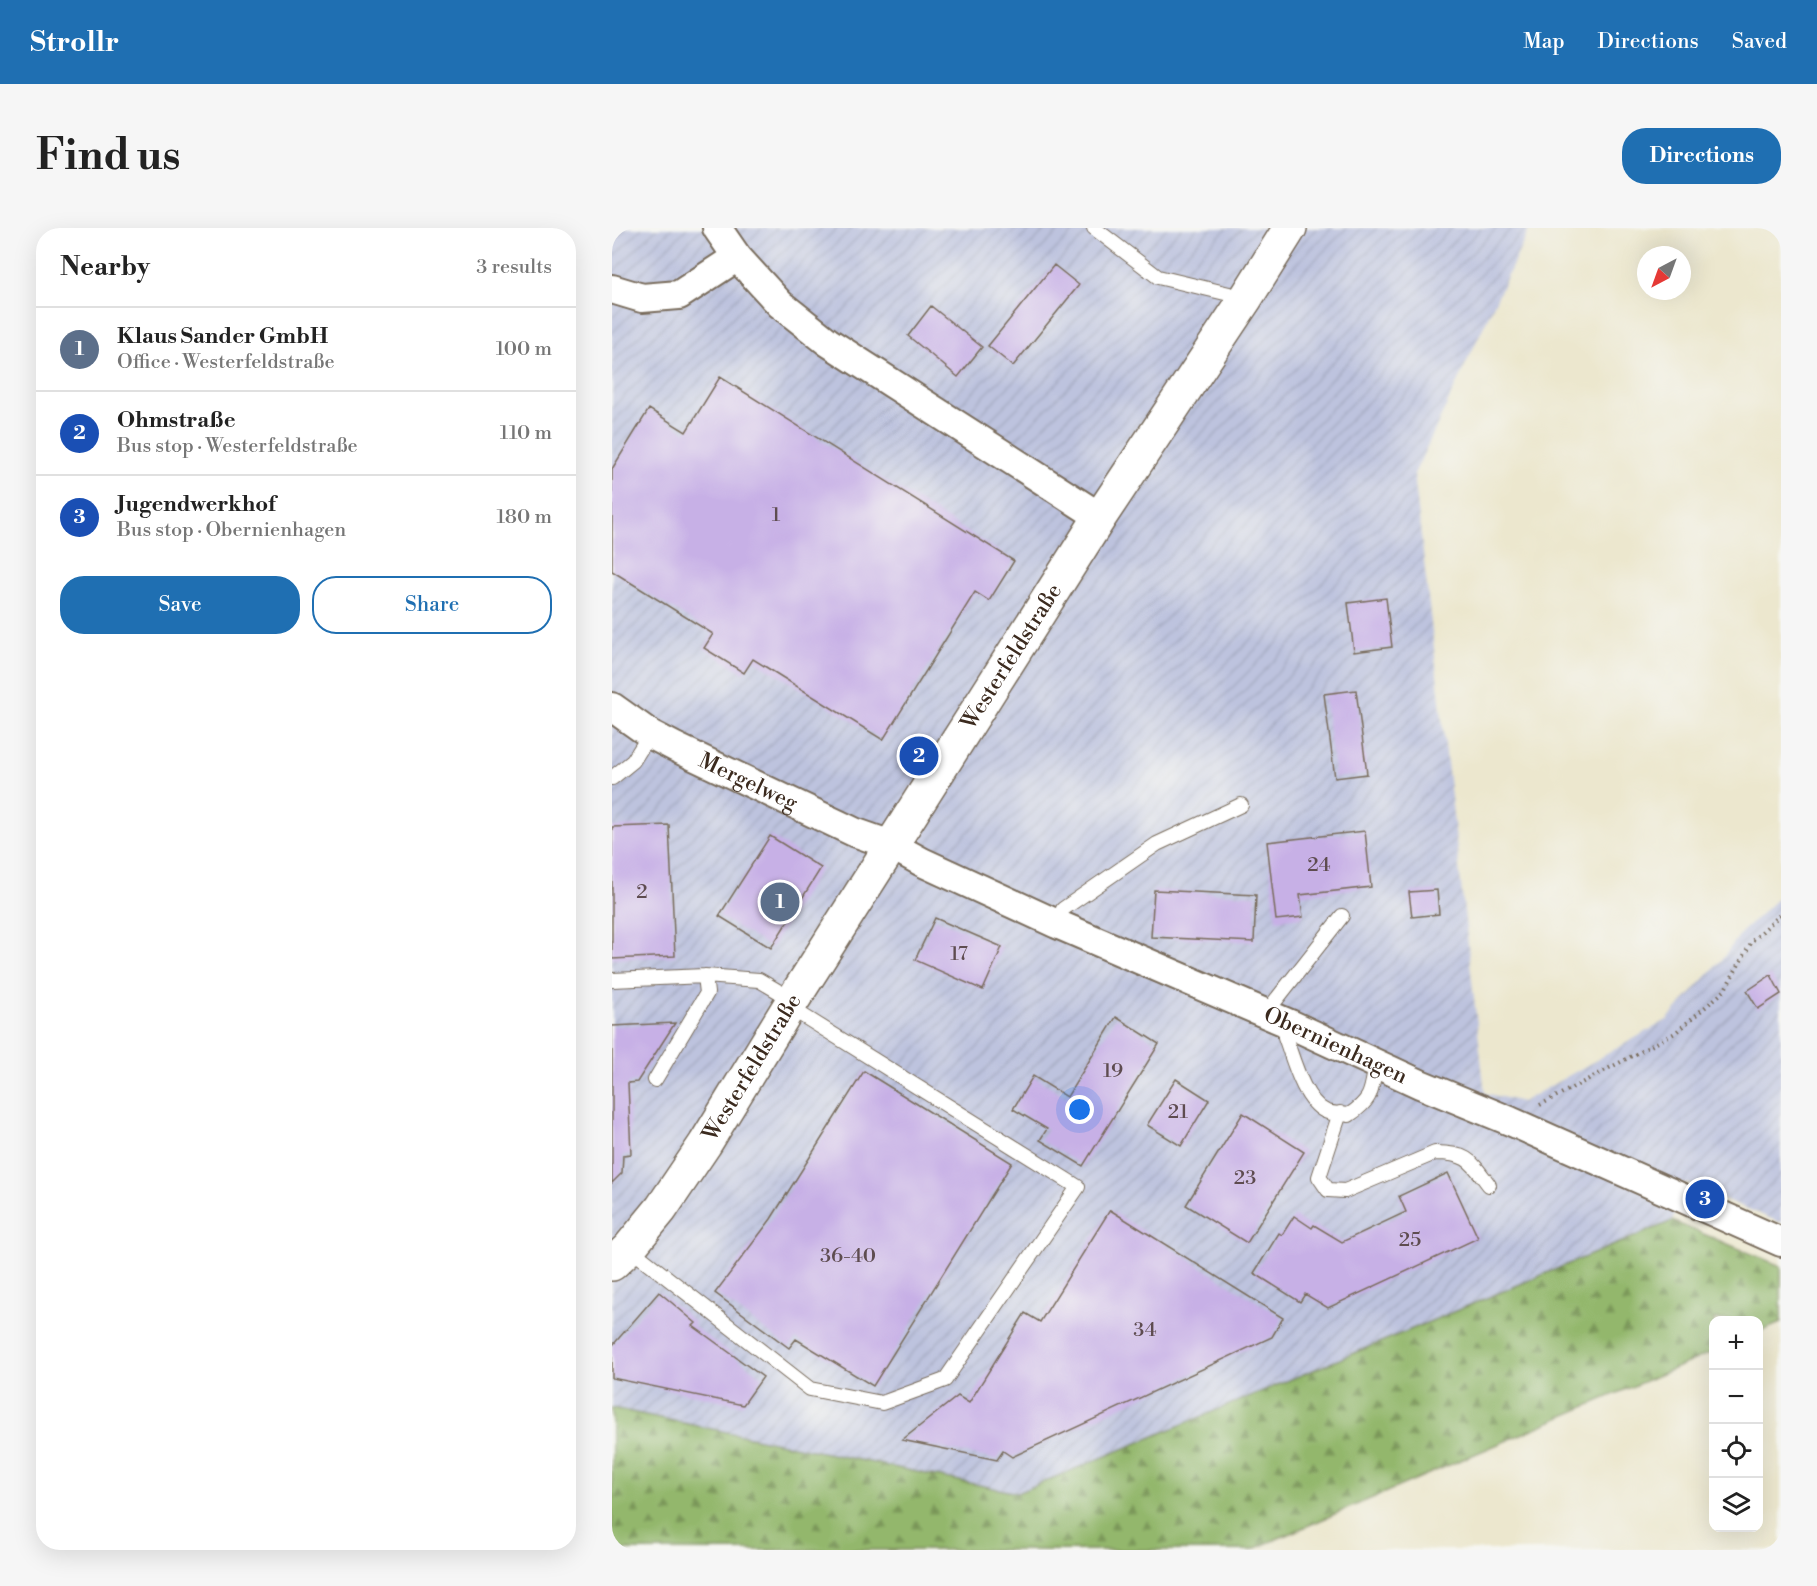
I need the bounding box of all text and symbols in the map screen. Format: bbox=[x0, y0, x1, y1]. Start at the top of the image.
text: Strollr bbox=[30, 25, 119, 60]
text: Map bbox=[1523, 29, 1565, 55]
text: Directions bbox=[1598, 29, 1699, 55]
text: Saved bbox=[1732, 29, 1787, 55]
button: Directions bbox=[1622, 128, 1781, 184]
text: Find us bbox=[36, 130, 180, 183]
north arrow bbox=[1637, 246, 1691, 300]
text: Nearby bbox=[60, 251, 150, 283]
text: 3 results bbox=[476, 255, 552, 280]
text: Klaus Sander GmbH bbox=[117, 323, 328, 350]
text: 1 bbox=[75, 337, 84, 362]
text: 100 m bbox=[496, 337, 552, 362]
text: Office · Westerfeldstraße bbox=[117, 350, 335, 375]
text: Ohmstraße bbox=[117, 407, 236, 434]
text: 2 bbox=[73, 421, 86, 446]
text: 110 m bbox=[500, 421, 552, 446]
text: Bus stop · Westerfeldstraße bbox=[117, 434, 358, 459]
text: Jugendwerkhof bbox=[117, 491, 276, 518]
house number: 1 bbox=[772, 503, 781, 528]
text: 3 bbox=[73, 505, 86, 530]
text: 180 m bbox=[497, 505, 552, 530]
text: Bus stop · Obernienhagen bbox=[117, 518, 346, 543]
button: Save bbox=[60, 576, 300, 634]
button: Share bbox=[312, 576, 552, 634]
street label: Westerfeldstraße bbox=[954, 579, 1068, 735]
pin: 2 bbox=[900, 734, 938, 778]
street label: Mergelweg bbox=[695, 747, 803, 817]
house number: 24 bbox=[1307, 853, 1331, 878]
house number: 2 bbox=[636, 880, 648, 905]
pin: 1 bbox=[760, 880, 800, 924]
house number: 17 bbox=[950, 942, 968, 967]
street label: Westerfeldstraße bbox=[696, 989, 807, 1147]
street label: Obernienhagen bbox=[1260, 1001, 1412, 1090]
house number: 19 bbox=[1103, 1059, 1123, 1084]
your location bbox=[1065, 1095, 1094, 1124]
house number: 21 bbox=[1168, 1100, 1189, 1125]
house number: 23 bbox=[1234, 1166, 1256, 1191]
pin: 3 bbox=[1686, 1176, 1724, 1222]
house number: 25 bbox=[1399, 1228, 1421, 1253]
house number: 36-40 bbox=[820, 1244, 876, 1269]
map controls bbox=[1709, 1316, 1763, 1532]
button: + bbox=[1709, 1316, 1763, 1370]
house number: 34 bbox=[1133, 1318, 1157, 1343]
button: − bbox=[1709, 1370, 1763, 1424]
button: locate bbox=[1709, 1424, 1763, 1478]
button: layers bbox=[1709, 1478, 1763, 1532]

